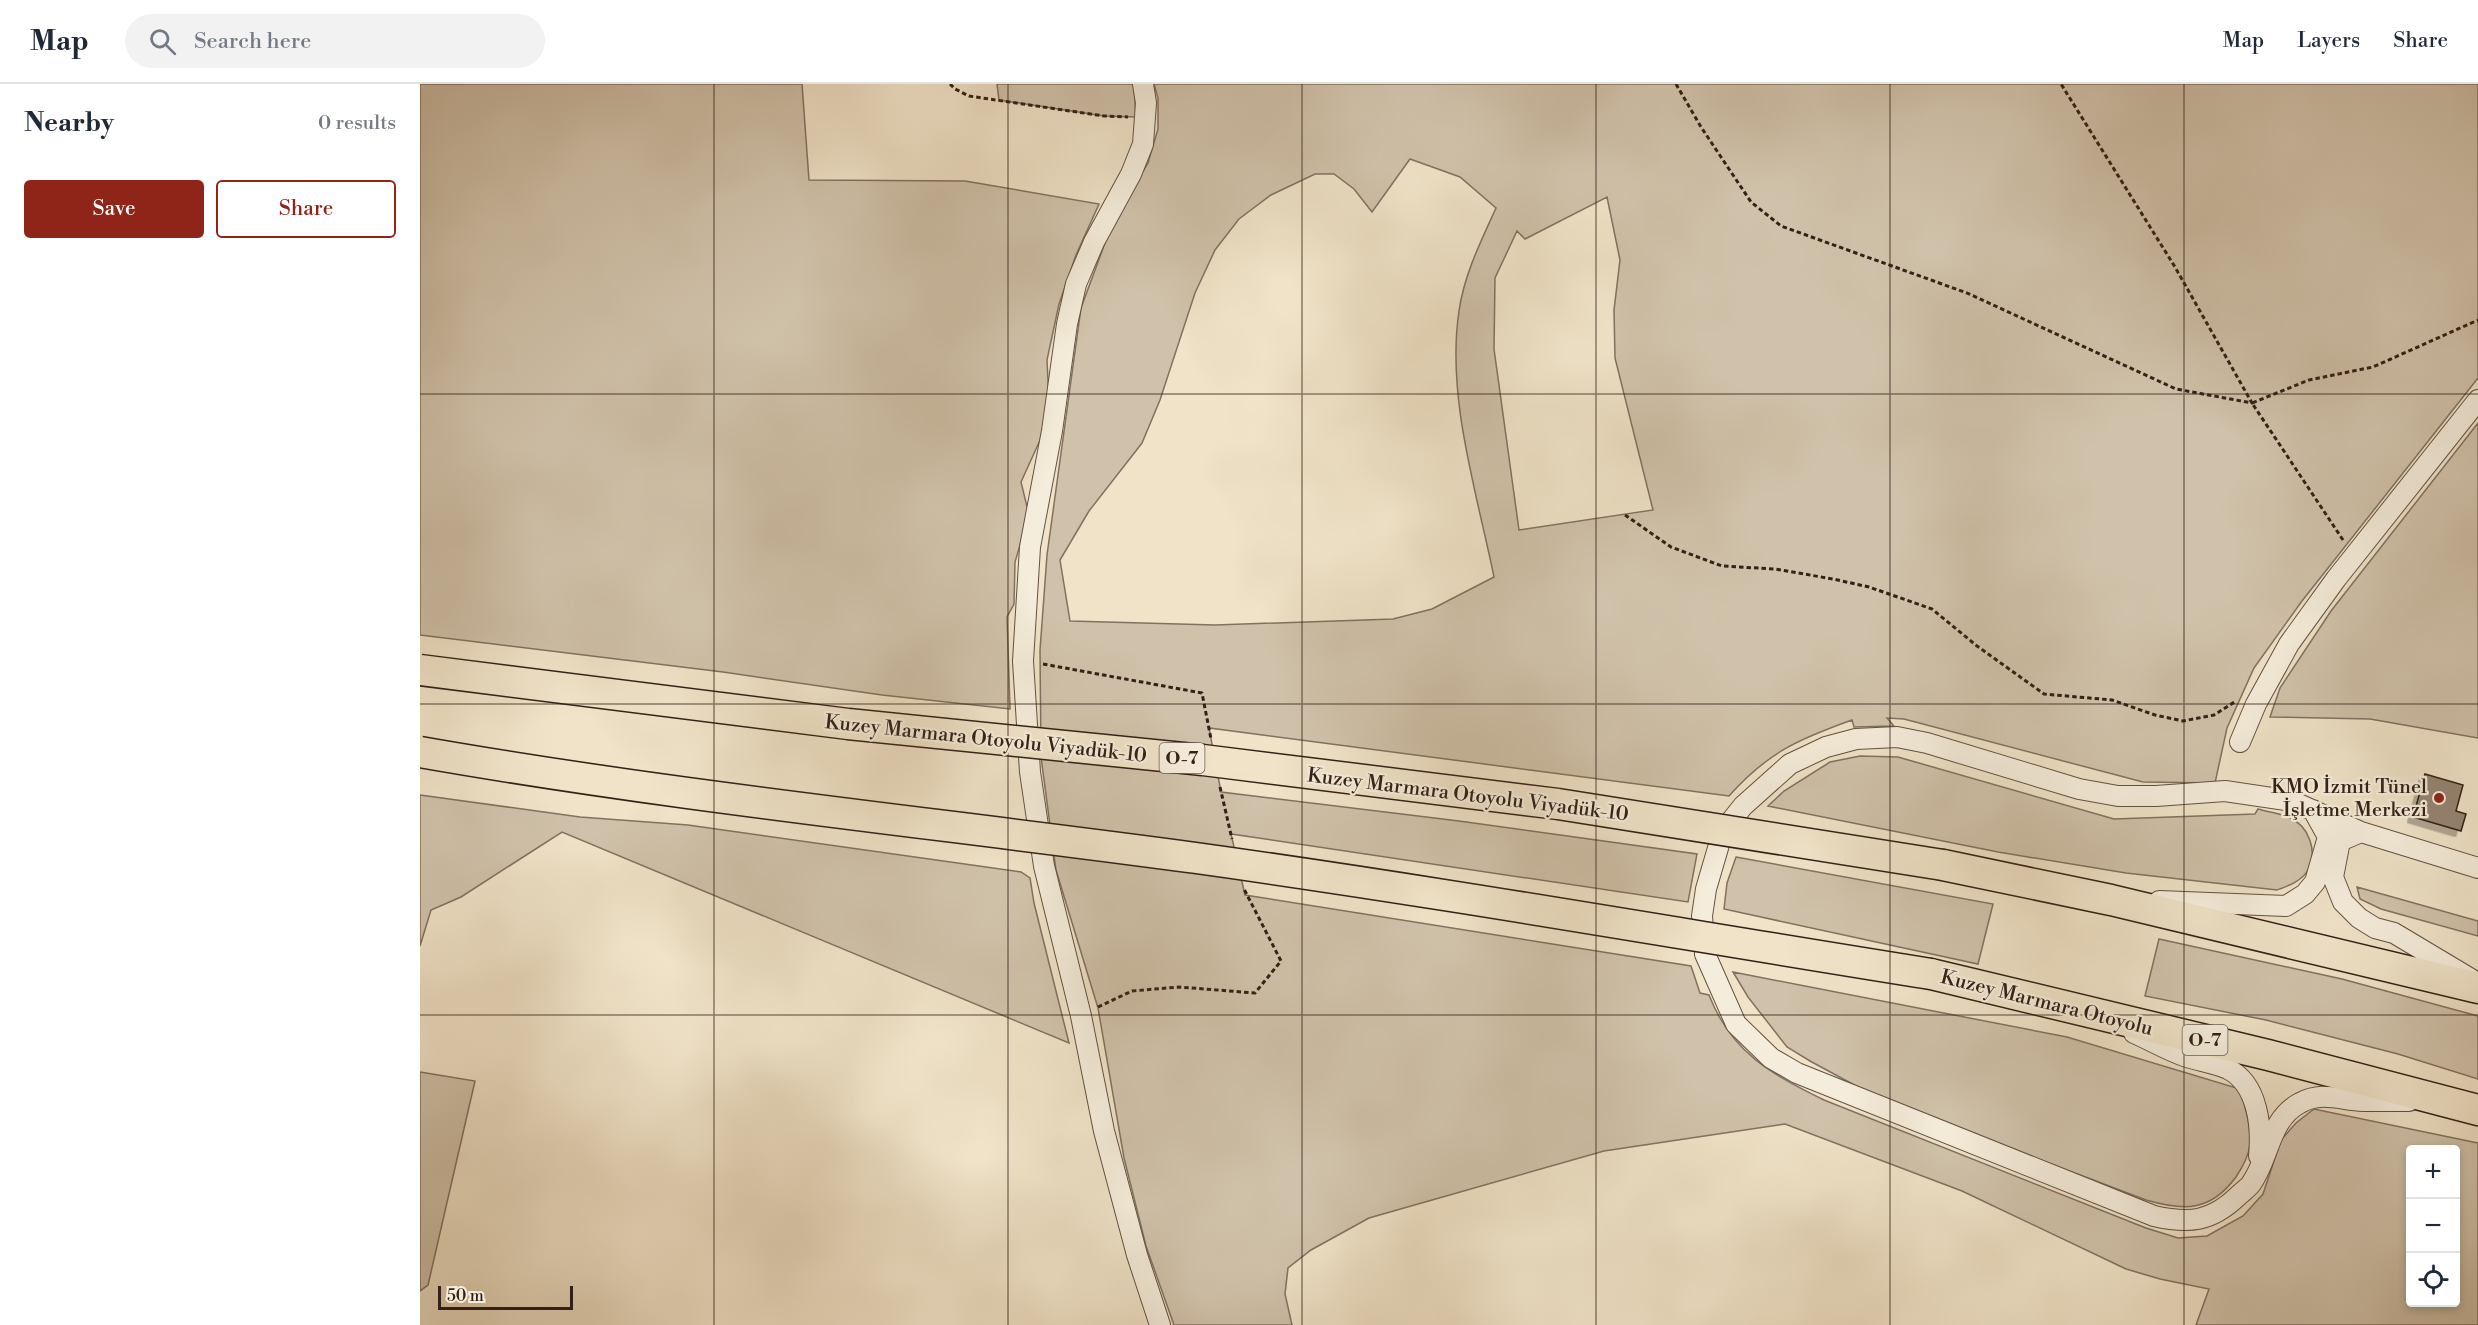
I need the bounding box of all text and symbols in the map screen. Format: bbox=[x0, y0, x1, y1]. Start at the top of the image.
search box bbox=[125, 14, 545, 68]
text: Map bbox=[30, 24, 89, 59]
icon: search bbox=[146, 25, 179, 58]
text: Search here bbox=[194, 28, 311, 55]
text: Map bbox=[2223, 28, 2264, 54]
text: Layers bbox=[2297, 28, 2360, 54]
text: Share bbox=[2393, 28, 2448, 54]
text: Nearby bbox=[24, 107, 114, 139]
text: 0 results bbox=[318, 111, 396, 136]
button: Save bbox=[24, 180, 204, 238]
button: Share bbox=[216, 180, 396, 238]
street label: Kuzey Marmara Otoyolu Viyadük-10 bbox=[824, 710, 1148, 769]
road number: O-7 bbox=[1160, 743, 1204, 773]
street label: Kuzey Marmara Otoyolu Viyadük-10 bbox=[1306, 763, 1630, 828]
place label: KMO İzmit Tünel İşletme Merkezi bbox=[2271, 774, 2427, 823]
marker: KMO İzmit Tünel İşletme Merkezi bbox=[2432, 791, 2446, 805]
street label: Kuzey Marmara Otoyolu bbox=[1938, 965, 2156, 1042]
road number: O-7 bbox=[2182, 1025, 2228, 1055]
map controls bbox=[2406, 1145, 2460, 1307]
button: + bbox=[2406, 1145, 2460, 1199]
button: − bbox=[2406, 1199, 2460, 1253]
button: locate bbox=[2406, 1253, 2460, 1307]
scale bar bbox=[438, 1283, 573, 1310]
text: 50 m bbox=[447, 1286, 484, 1306]

